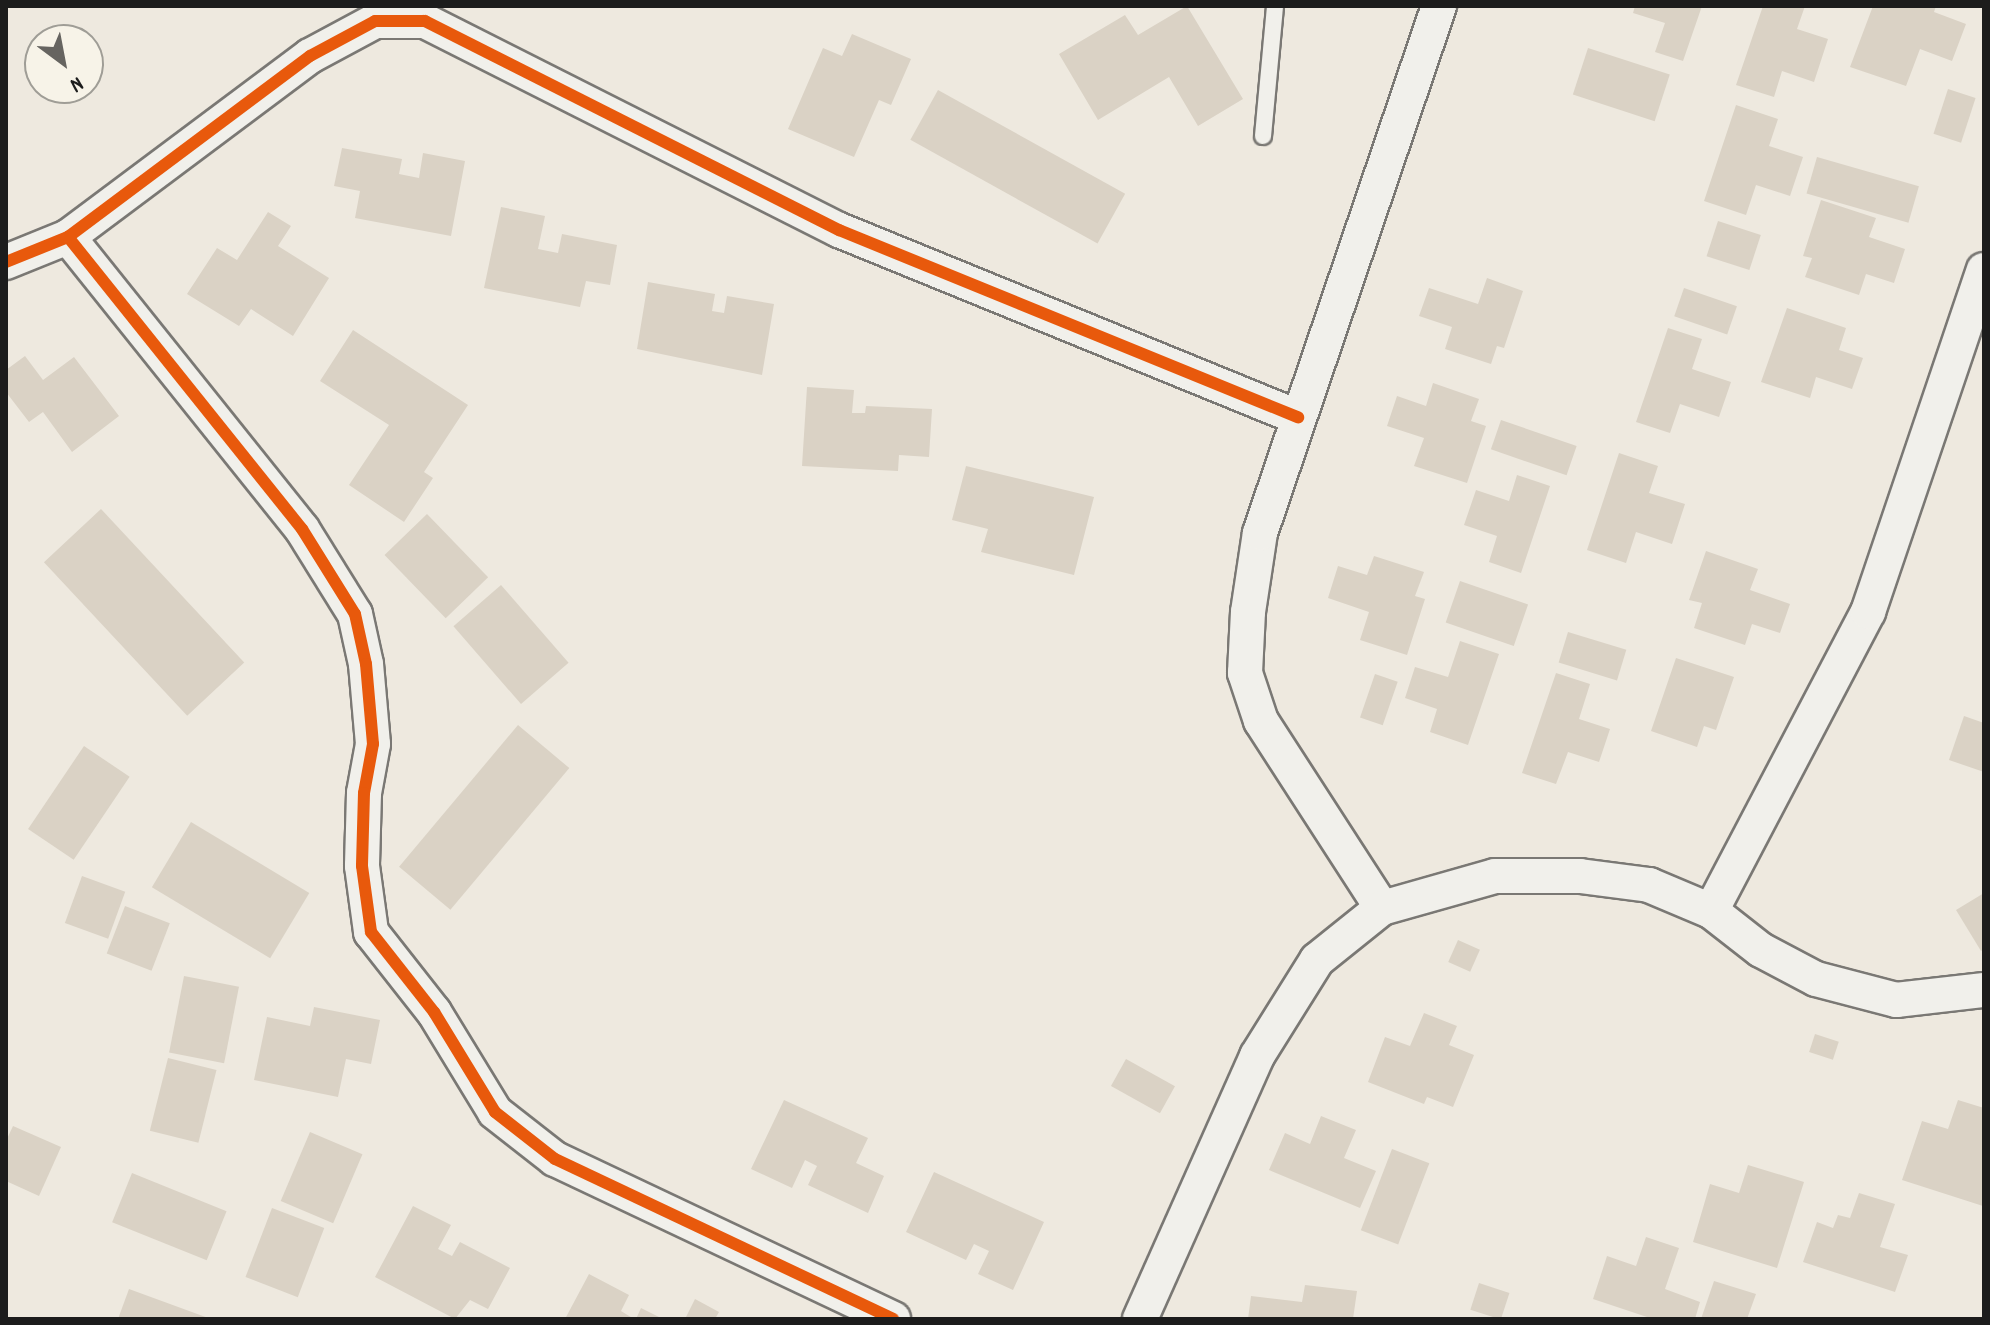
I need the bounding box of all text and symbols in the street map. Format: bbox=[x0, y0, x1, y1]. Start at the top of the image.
north arrow bbox=[24, 24, 104, 104]
text: N bbox=[63, 67, 89, 99]

